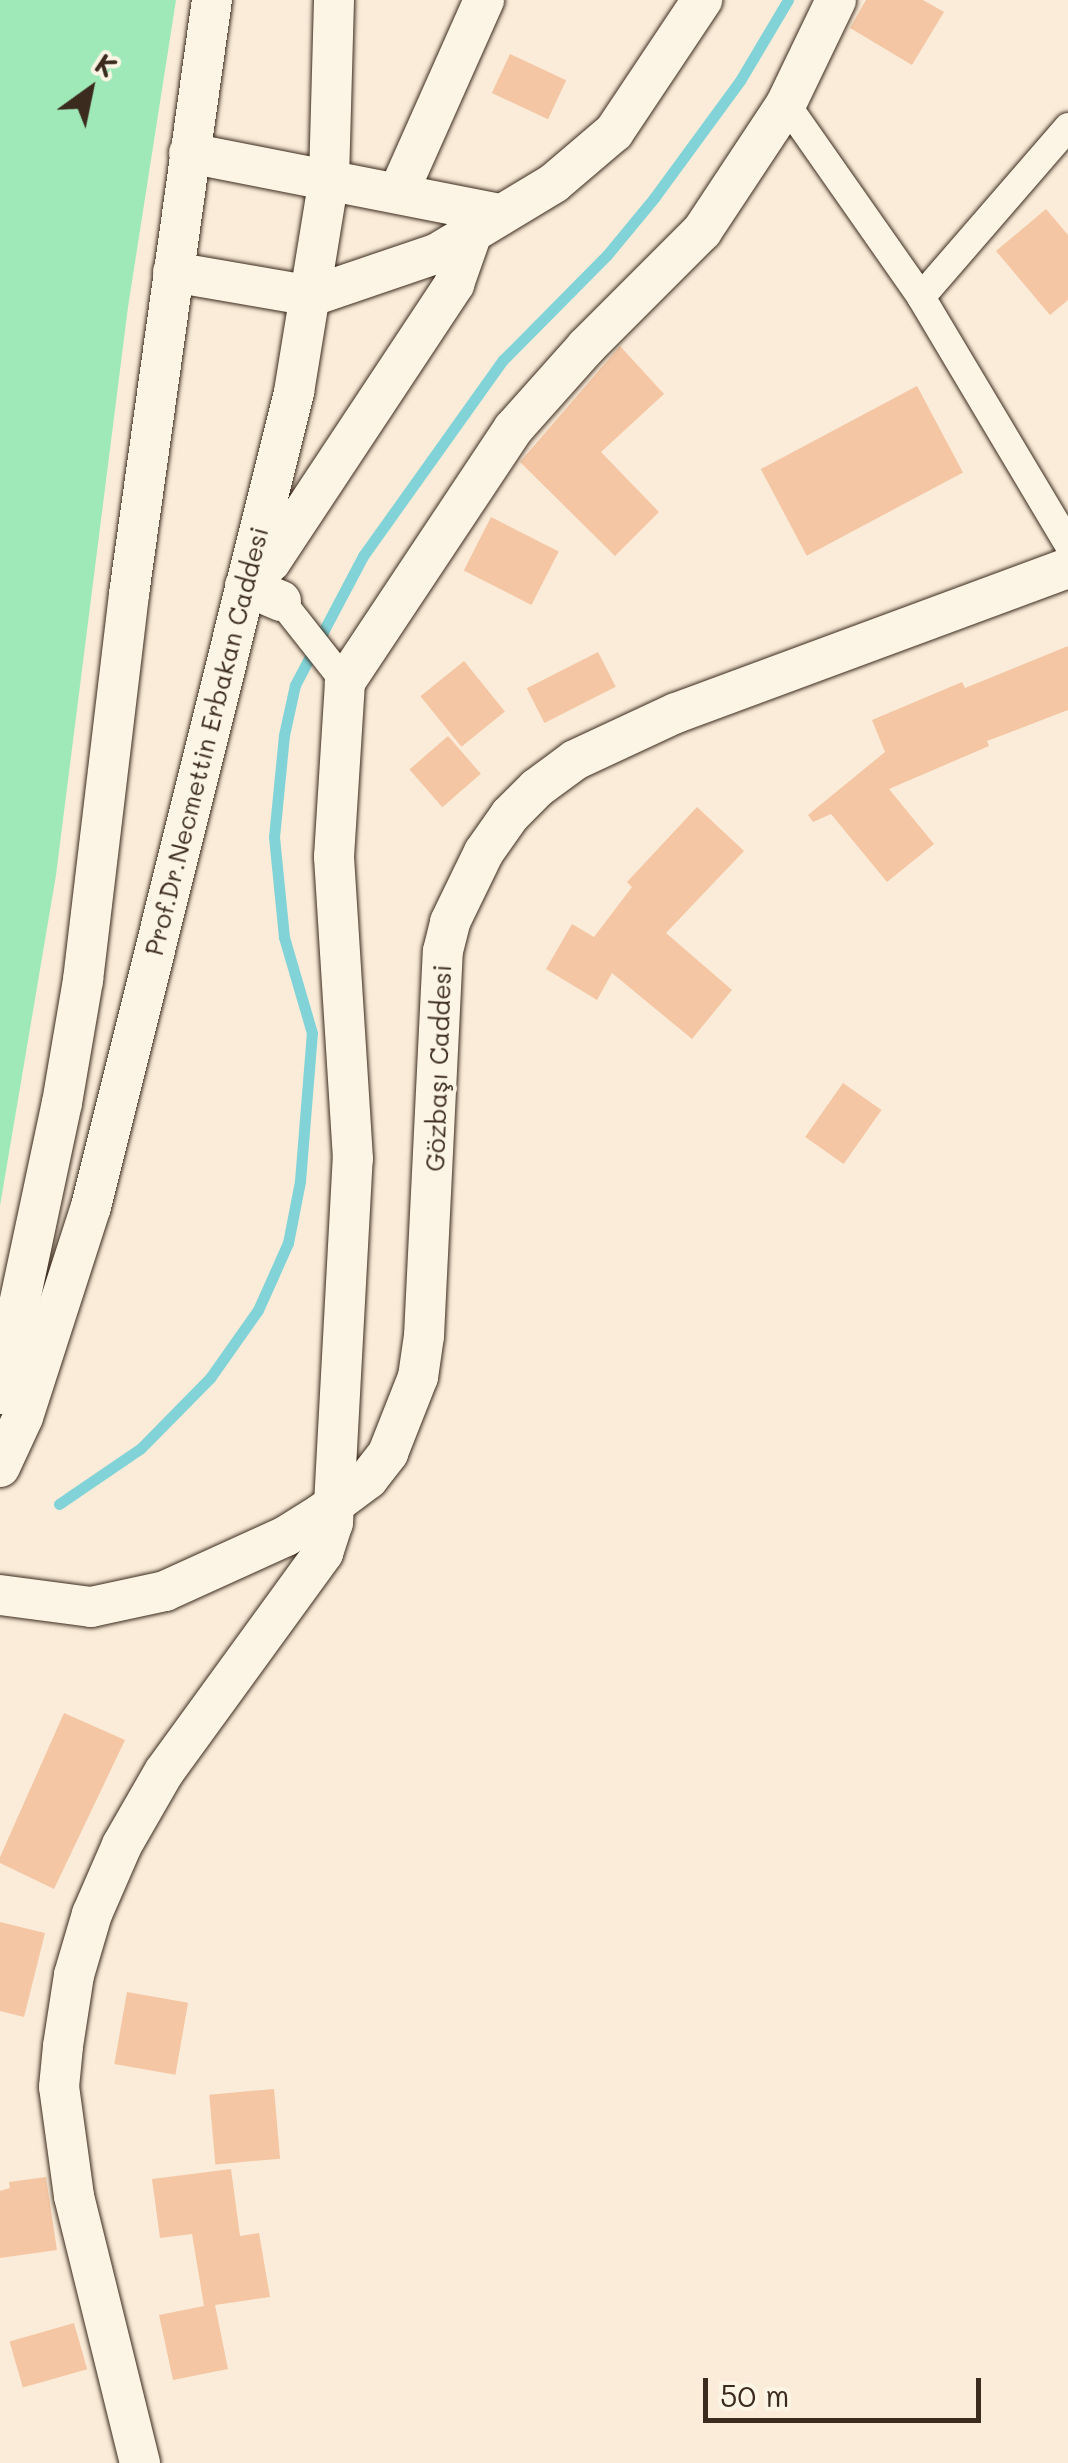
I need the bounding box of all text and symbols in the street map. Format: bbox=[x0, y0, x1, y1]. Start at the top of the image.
north arrow bbox=[40, 40, 140, 140]
text: K bbox=[89, 45, 124, 85]
street label: Prof.Dr.Necmettin Erbakan Caddesi bbox=[138, 524, 274, 958]
street label: Gözbaşı Caddesi bbox=[419, 964, 457, 1172]
scale bar bbox=[708, 2358, 986, 2420]
text: 50 m bbox=[720, 2375, 790, 2415]

